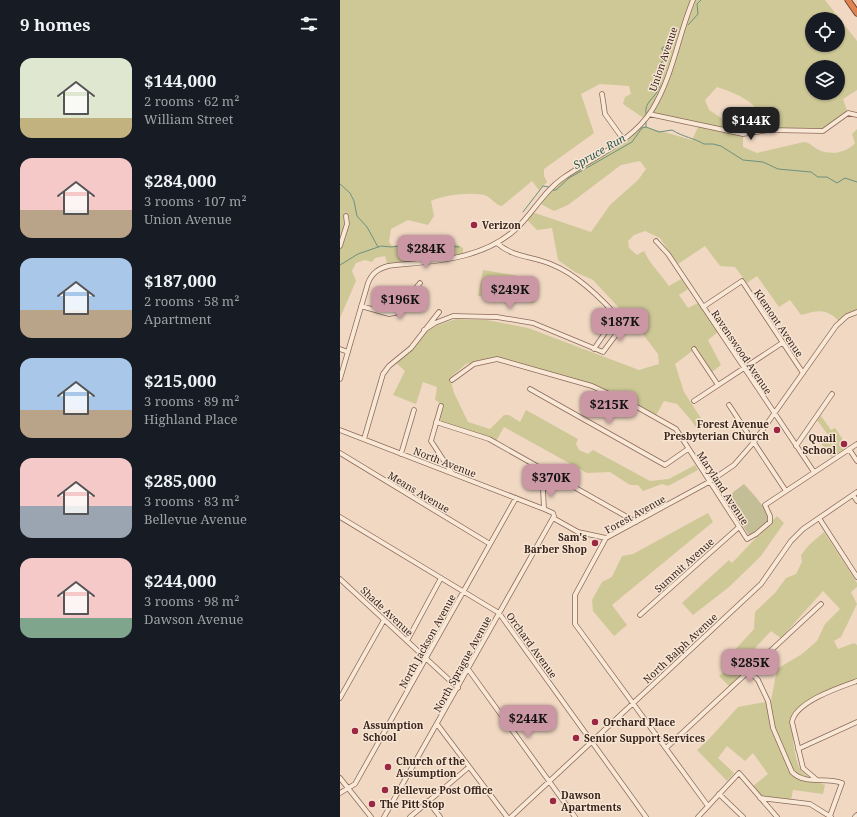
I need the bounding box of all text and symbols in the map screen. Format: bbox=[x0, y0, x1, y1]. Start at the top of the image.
map controls bbox=[805, 12, 845, 100]
button: locate bbox=[805, 12, 845, 52]
text: 9 homes bbox=[20, 13, 90, 36]
icon: filters bbox=[298, 13, 320, 35]
street label: Union Avenue bbox=[645, 25, 681, 93]
button: layers bbox=[805, 60, 845, 100]
text: $144,000 bbox=[144, 69, 216, 92]
icon: home bbox=[52, 74, 100, 122]
text: 2 rooms · 62 m² bbox=[144, 92, 239, 110]
pin: $144K bbox=[723, 107, 779, 141]
text: William Street bbox=[144, 110, 233, 128]
text: $144K bbox=[732, 111, 770, 129]
water label: Spruce Run bbox=[570, 130, 628, 172]
text: $284,000 bbox=[144, 169, 216, 192]
icon: home bbox=[52, 174, 100, 222]
text: 3 rooms · 107 m² bbox=[144, 192, 247, 210]
text: Union Avenue bbox=[144, 210, 232, 228]
place label: Verizon bbox=[482, 218, 521, 232]
marker: Verizon bbox=[469, 220, 479, 230]
pin: $284K bbox=[398, 235, 454, 269]
text: $284K bbox=[407, 239, 445, 257]
text: $187,000 bbox=[144, 269, 216, 292]
icon: home bbox=[52, 274, 100, 322]
pin: $249K bbox=[482, 276, 538, 310]
text: $249K bbox=[491, 280, 529, 298]
pin: $196K bbox=[372, 286, 428, 320]
street label: Klemont Avenue bbox=[751, 286, 807, 360]
text: $196K bbox=[381, 290, 419, 308]
text: 2 rooms · 58 m² bbox=[144, 292, 239, 310]
street label: Ravenswood Avenue bbox=[709, 307, 775, 397]
pin: $187K bbox=[592, 308, 648, 342]
text: Apartment bbox=[144, 310, 211, 328]
text: $187K bbox=[601, 312, 639, 330]
text: $215,000 bbox=[144, 369, 216, 392]
icon: home bbox=[52, 374, 100, 422]
pin: $215K bbox=[581, 391, 637, 425]
text: 3 rooms · 89 m² bbox=[144, 392, 239, 410]
text: $215K bbox=[590, 395, 628, 413]
text: Highland Place bbox=[144, 410, 237, 428]
place label: Forest Avenue Presbyterian Church bbox=[664, 417, 769, 443]
marker: Forest Avenue Presbyterian Church bbox=[772, 425, 782, 435]
place label: Quail School bbox=[802, 431, 836, 457]
marker: Quail School bbox=[839, 439, 849, 449]
street label: North Avenue bbox=[412, 444, 478, 480]
street label: Maryland Avenue bbox=[694, 449, 752, 527]
pin: $370K bbox=[523, 464, 579, 498]
street label: Means Avenue bbox=[386, 468, 452, 516]
text: $370K bbox=[532, 468, 570, 486]
text: $285,000 bbox=[144, 469, 216, 492]
icon: home bbox=[52, 474, 100, 522]
street label: Forest Avenue bbox=[602, 491, 668, 537]
text: 3 rooms · 83 m² bbox=[144, 492, 239, 510]
text: Bellevue Avenue bbox=[144, 510, 247, 528]
place label: Sam's Barber Shop bbox=[524, 530, 587, 556]
street label: Summit Avenue bbox=[651, 534, 717, 596]
marker: Sam's Barber Shop bbox=[590, 538, 600, 548]
text: $244,000 bbox=[144, 569, 216, 592]
icon: home bbox=[52, 574, 100, 622]
street label: Shade Avenue bbox=[358, 583, 416, 639]
street label: North Jackson Avenue bbox=[395, 591, 459, 691]
text: 3 rooms · 98 m² bbox=[144, 592, 239, 610]
street label: Orchard Avenue bbox=[503, 609, 561, 681]
text: Dawson Avenue bbox=[144, 610, 244, 628]
street label: North Balph Avenue bbox=[640, 610, 720, 686]
street label: North Sprague Avenue bbox=[430, 613, 494, 715]
pin: $285K bbox=[722, 649, 778, 683]
text: $285K bbox=[731, 653, 769, 671]
pin: $244K bbox=[500, 705, 556, 739]
text: $244K bbox=[509, 709, 547, 727]
place label: Orchard Place bbox=[603, 715, 676, 729]
marker: Orchard Place bbox=[590, 717, 600, 727]
place label: Assumption School bbox=[363, 718, 424, 744]
marker: Assumption School bbox=[350, 726, 360, 736]
place label: Senior Support Services bbox=[584, 731, 705, 745]
marker: Senior Support Services bbox=[571, 733, 581, 743]
place label: Church of the Assumption bbox=[396, 754, 465, 780]
marker: Church of the Assumption bbox=[383, 762, 393, 772]
place label: Bellevue Post Office bbox=[393, 783, 493, 797]
marker: Bellevue Post Office bbox=[380, 785, 390, 795]
place label: Dawson Apartments bbox=[561, 788, 622, 814]
marker: Dawson Apartments bbox=[548, 796, 558, 806]
place label: The Pitt Stop bbox=[380, 797, 445, 811]
marker: The Pitt Stop bbox=[367, 799, 377, 809]

